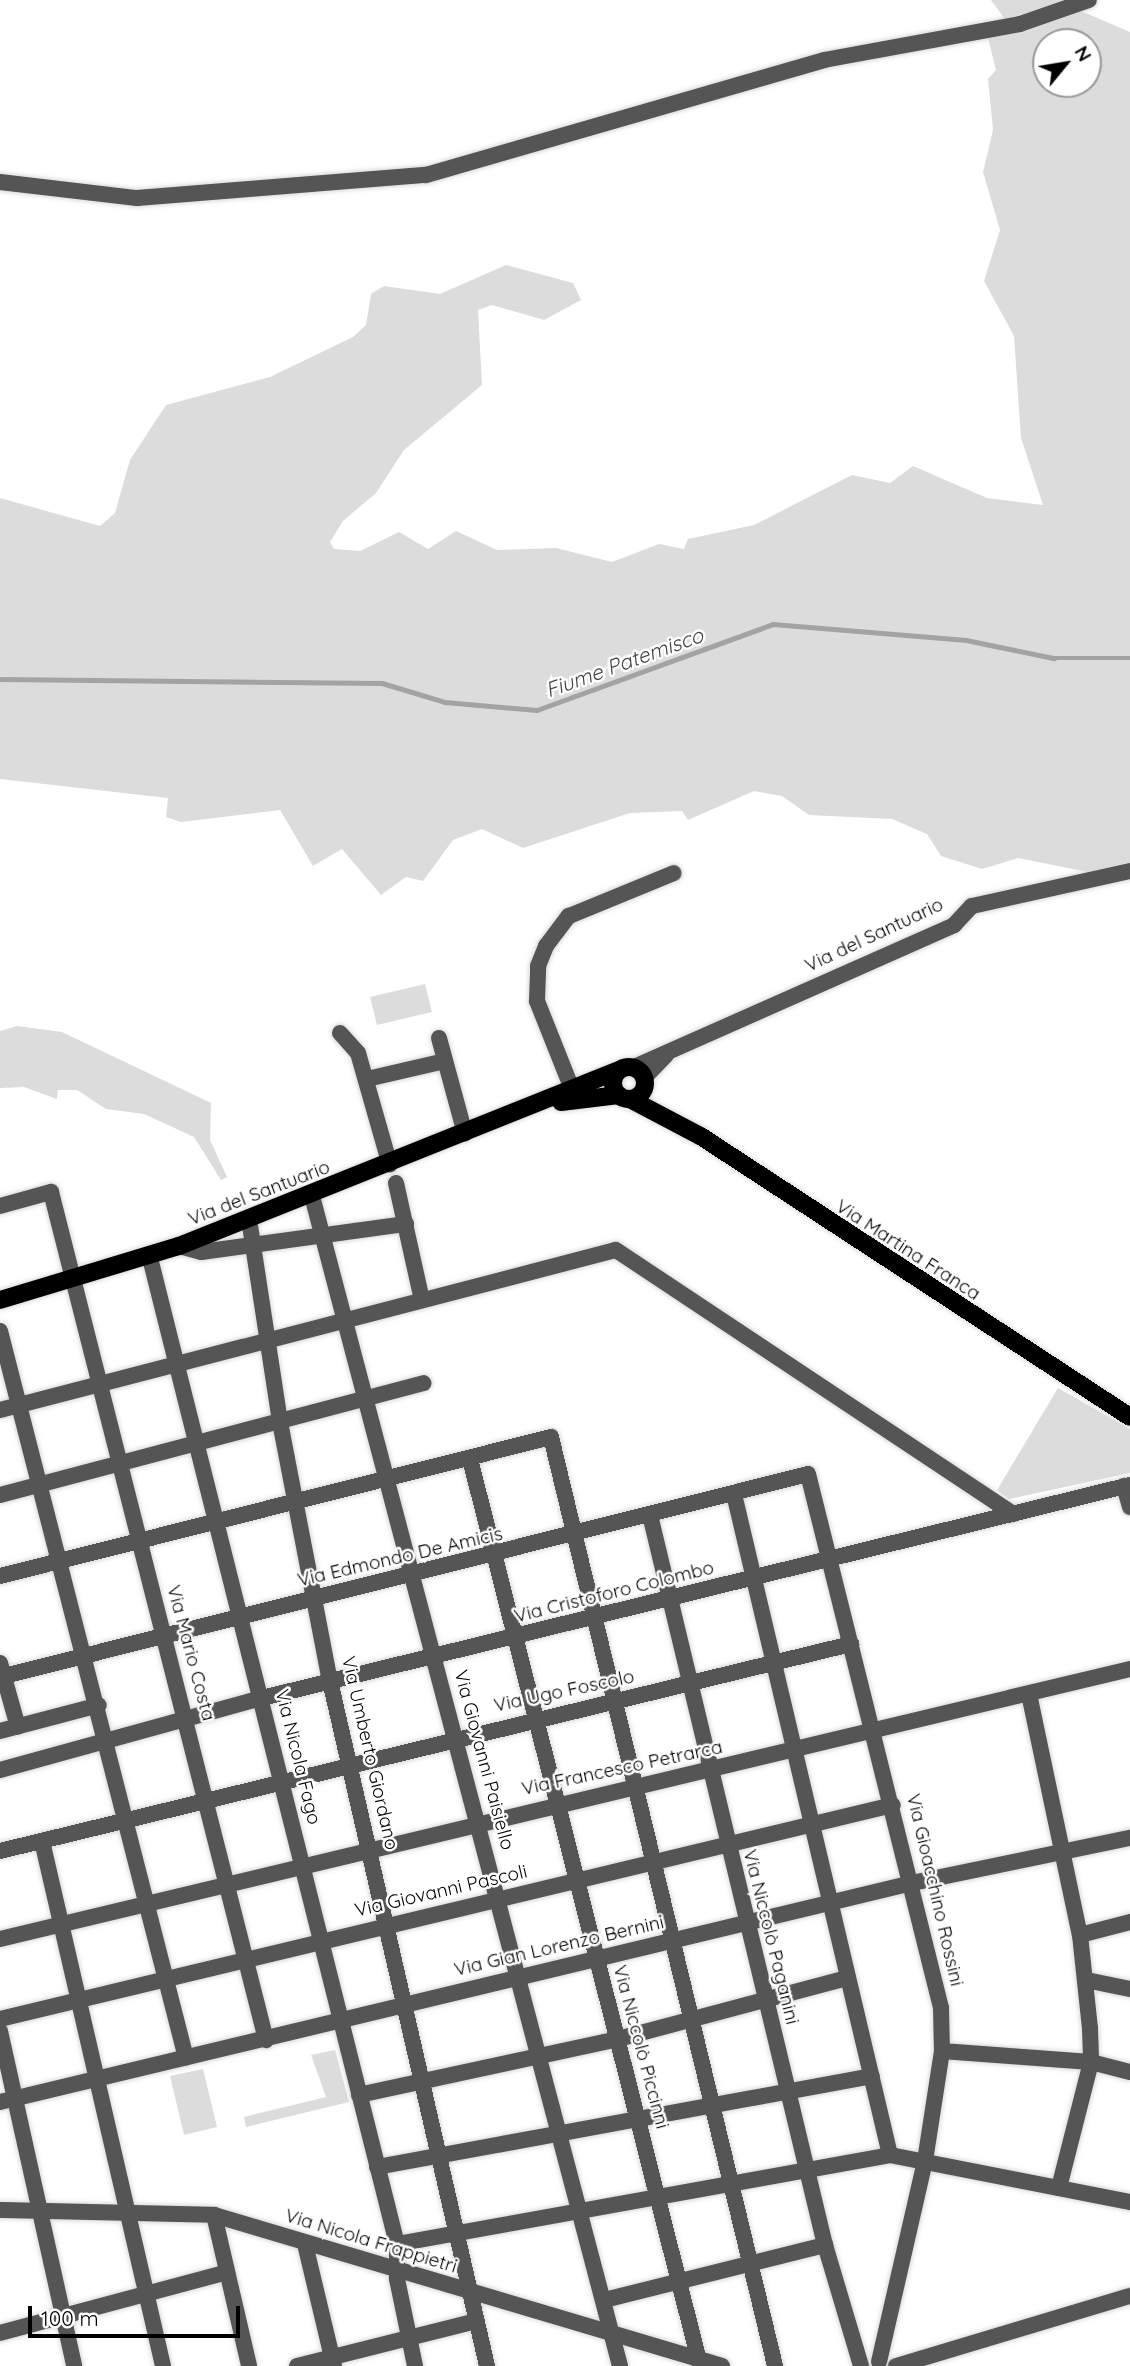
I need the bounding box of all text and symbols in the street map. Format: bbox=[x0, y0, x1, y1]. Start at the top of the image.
north arrow bbox=[1032, 28, 1102, 98]
text: N bbox=[1070, 41, 1097, 66]
water label: Fiume Patemisco bbox=[542, 622, 706, 702]
street label: Via del Santuario bbox=[801, 893, 947, 977]
street label: Via del Santuario bbox=[185, 1155, 333, 1231]
street label: Via Martina Franca bbox=[831, 1195, 985, 1305]
street label: Via Edmondo De Amicis bbox=[295, 1522, 505, 1592]
street label: Via Cristoforo Colombo bbox=[512, 1556, 716, 1628]
street label: Via Mario Costa bbox=[162, 1583, 220, 1723]
street label: Via Umberto Giordano bbox=[337, 1654, 403, 1852]
street label: Via Ugo Foscolo bbox=[492, 1665, 636, 1717]
street label: Via Giovanni Paisiello bbox=[449, 1668, 519, 1852]
street label: Via Nicola Fago bbox=[270, 1687, 326, 1827]
street label: Via Francesco Petrarca bbox=[520, 1736, 724, 1800]
street label: Via Gioacchino Rossini bbox=[902, 1792, 968, 1988]
street label: Via Niccolò Paganini bbox=[738, 1847, 804, 2027]
street label: Via Giovanni Pascoli bbox=[353, 1860, 529, 1922]
street label: Via Gian Lorenzo Bernini bbox=[452, 1911, 666, 1981]
street label: Via Niccolò Piccinni bbox=[608, 1963, 674, 2131]
street label: Via Nicola Frappietri bbox=[282, 2204, 460, 2278]
scale bar bbox=[32, 2292, 243, 2336]
text: 100 m bbox=[41, 2305, 99, 2331]

